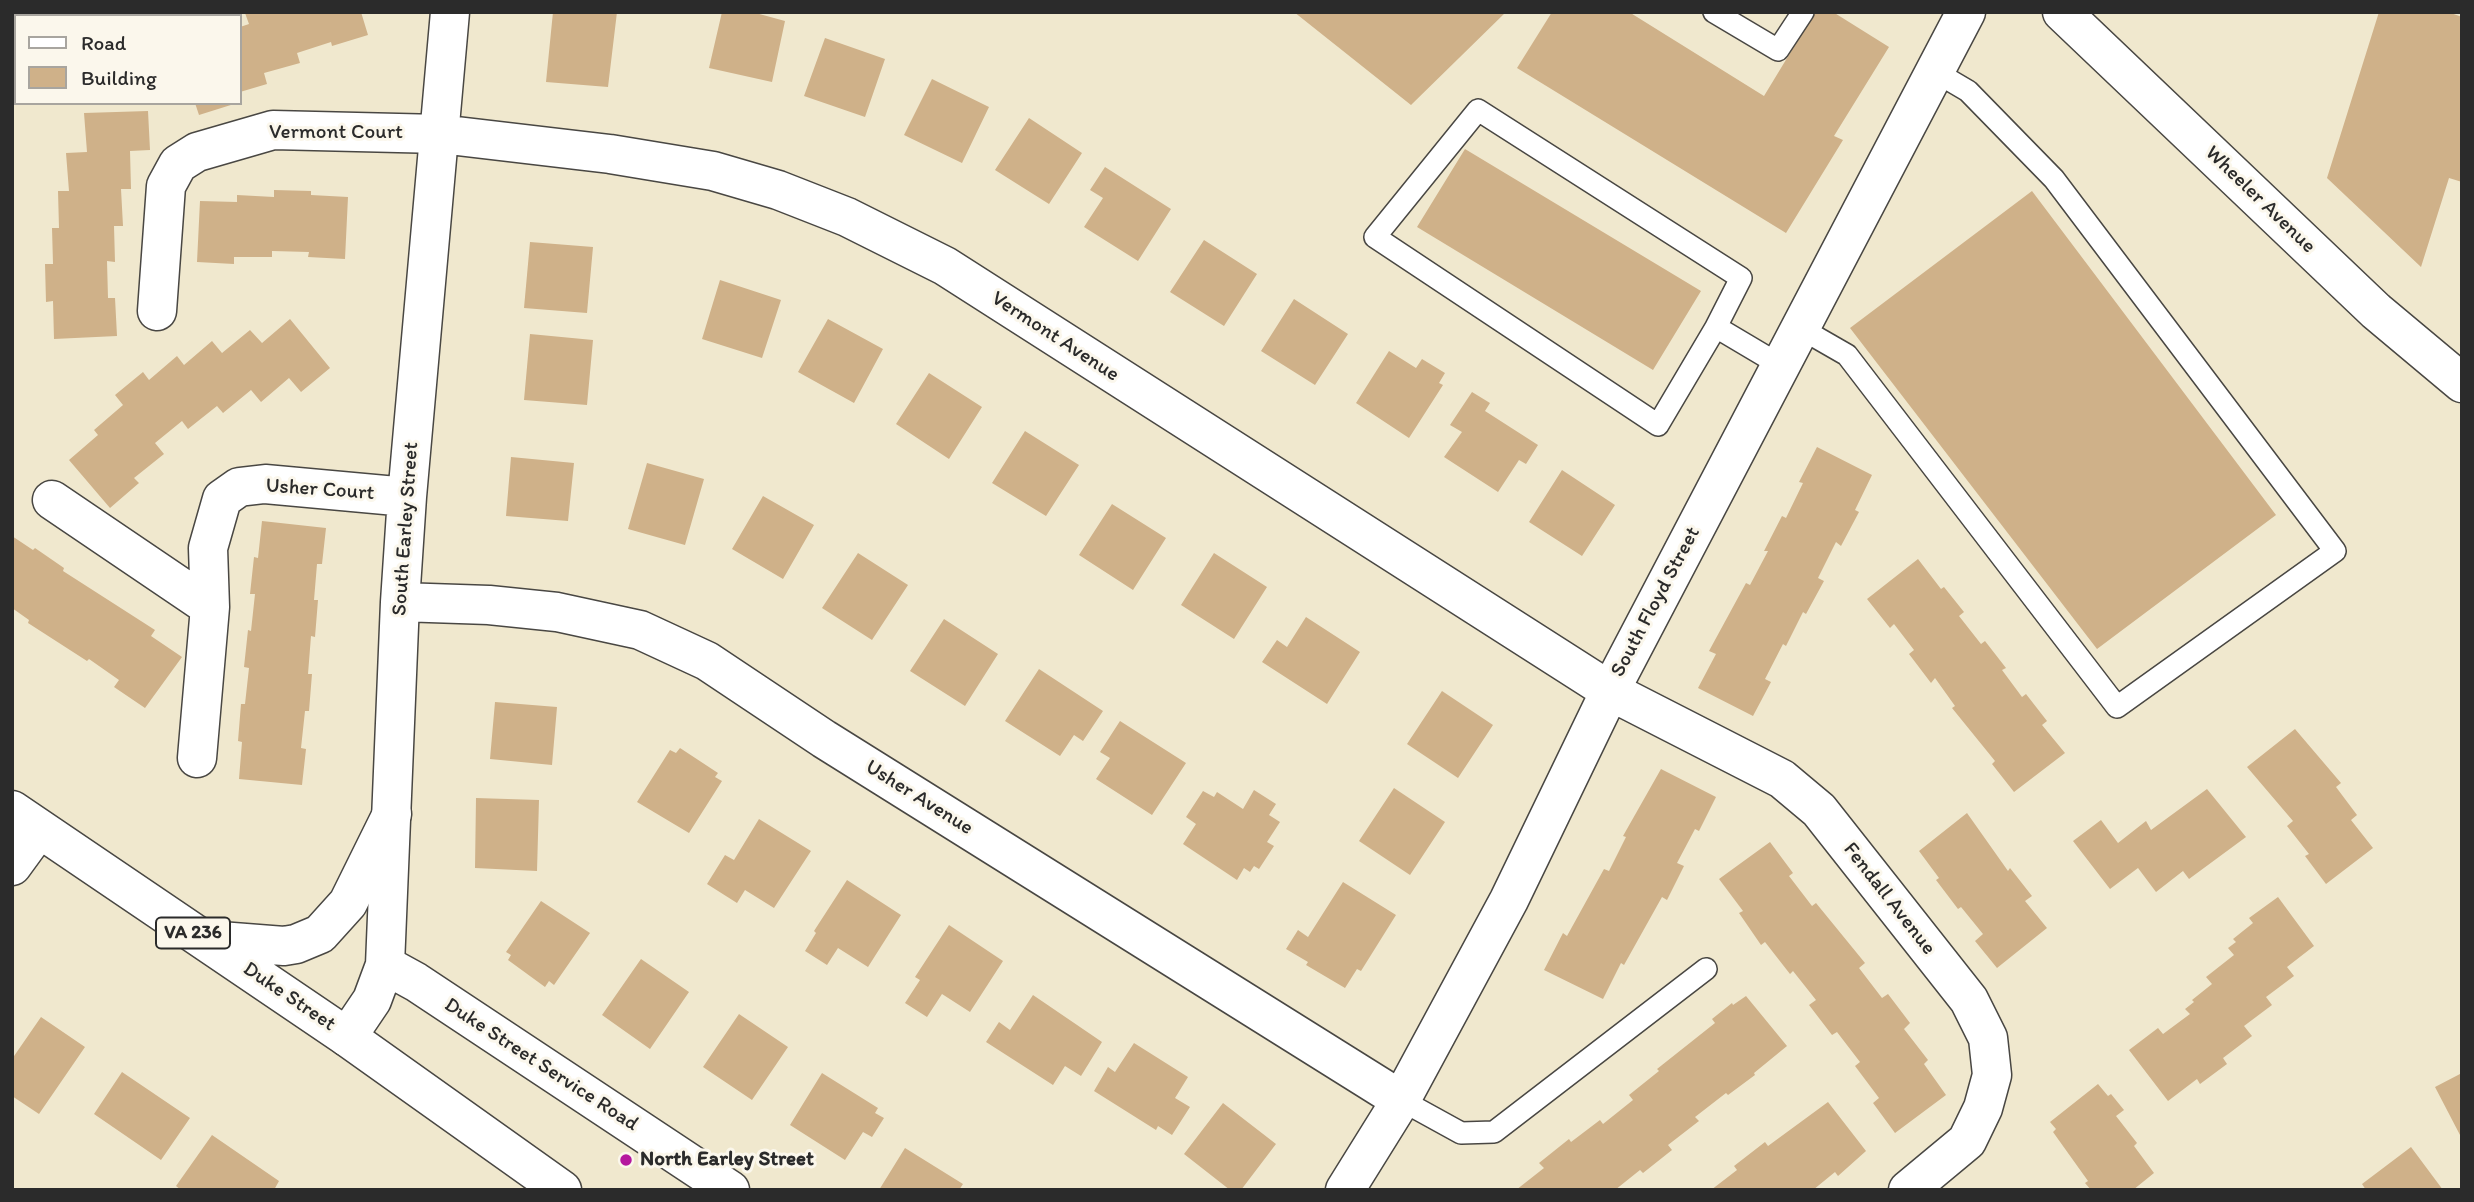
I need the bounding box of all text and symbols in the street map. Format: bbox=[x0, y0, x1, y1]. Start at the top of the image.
legend bbox=[14, 14, 242, 105]
text: Road bbox=[81, 30, 126, 55]
text: Building bbox=[81, 65, 157, 90]
street label: Vermont Court bbox=[269, 120, 403, 146]
street label: Wheeler Avenue bbox=[2199, 141, 2321, 259]
street label: Vermont Avenue bbox=[986, 286, 1124, 388]
street label: South Earley Street bbox=[387, 441, 425, 617]
street label: Usher Court bbox=[265, 474, 375, 506]
street label: South Floyd Street bbox=[1606, 523, 1706, 681]
street label: Usher Avenue bbox=[860, 755, 978, 841]
street label: Fendall Avenue bbox=[1837, 838, 1941, 960]
road number: VA 236 bbox=[156, 917, 230, 948]
street label: Duke Street bbox=[238, 957, 340, 1037]
street label: Duke Street Service Road bbox=[439, 993, 643, 1137]
place label: North Earley Street bbox=[640, 1147, 814, 1173]
marker: North Earley Street bbox=[618, 1152, 634, 1168]

